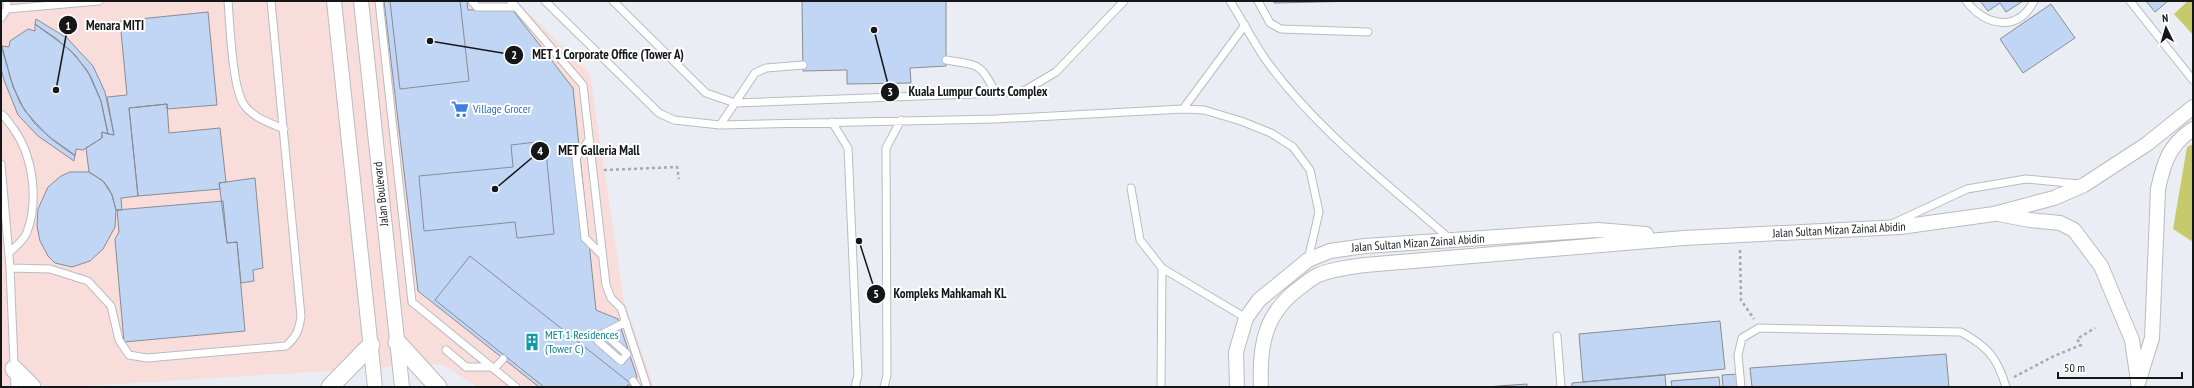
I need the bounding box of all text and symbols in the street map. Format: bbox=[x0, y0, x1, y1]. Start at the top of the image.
north arrow bbox=[2146, 8, 2186, 48]
text: N bbox=[2162, 11, 2169, 25]
callout: Menara MITI bbox=[58, 13, 152, 38]
text: Menara MITI bbox=[86, 17, 144, 34]
text: 1 bbox=[65, 18, 71, 33]
callout: MET 1 Corporate Office (Tower A) bbox=[504, 42, 693, 67]
text: MET 1 Corporate Office (Tower A) bbox=[532, 46, 684, 63]
text: 2 bbox=[511, 47, 517, 62]
callout: Kuala Lumpur Courts Complex bbox=[880, 79, 1055, 104]
text: Kuala Lumpur Courts Complex bbox=[909, 83, 1048, 100]
text: 3 bbox=[887, 84, 893, 99]
supermarket icon: Village Grocer bbox=[450, 99, 470, 119]
place label: Village Grocer bbox=[472, 101, 532, 116]
callout: MET Galleria Mall bbox=[530, 138, 647, 163]
text: MET Galleria Mall bbox=[558, 142, 641, 159]
text: 4 bbox=[537, 143, 543, 158]
street label: Jalan Boulevard bbox=[370, 161, 391, 228]
street label: Jalan Sultan Mizan Zainal Abidin bbox=[1771, 219, 1906, 241]
street label: Jalan Sultan Mizan Zainal Abidin bbox=[1350, 230, 1485, 255]
callout: Kompleks Mahkamah KL bbox=[866, 281, 1015, 306]
text: Kompleks Mahkamah KL bbox=[893, 285, 1007, 302]
text: 5 bbox=[873, 286, 879, 301]
place label: MET 1 Residences (Tower C) bbox=[545, 327, 619, 356]
building icon: MET 1 Residences (Tower C) bbox=[522, 332, 542, 352]
scale bar bbox=[2058, 354, 2182, 380]
text: 50 m bbox=[2064, 360, 2085, 375]

